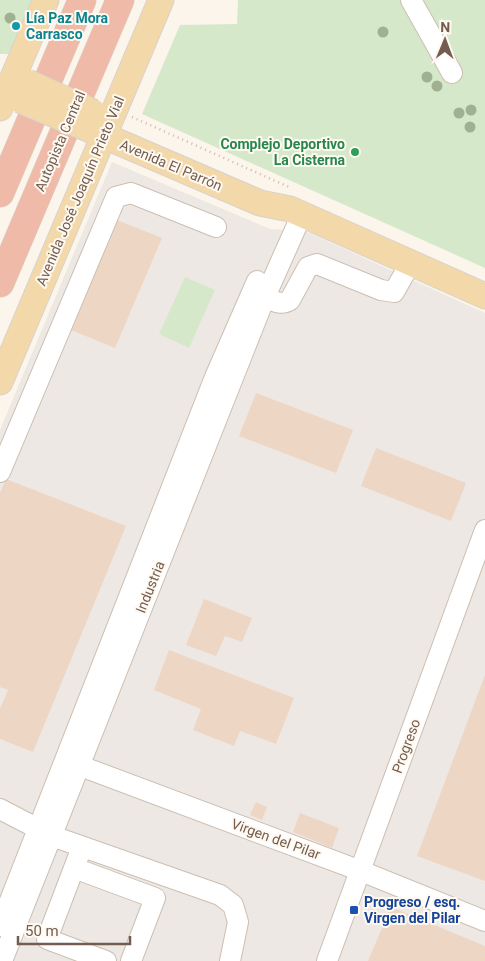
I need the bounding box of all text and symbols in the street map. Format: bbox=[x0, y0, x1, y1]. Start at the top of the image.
place label: Lía Paz Mora Carrasco bbox=[26, 10, 108, 42]
north arrow bbox=[420, 15, 470, 65]
text: N bbox=[440, 19, 450, 35]
marker: Lía Paz Mora Carrasco bbox=[10, 20, 22, 32]
street label: Autopista Central bbox=[32, 88, 88, 194]
street label: Avenida José Joaquín Prieto Vial bbox=[33, 94, 127, 288]
street label: Avenida El Parrón bbox=[118, 136, 224, 194]
place label: Complejo Deportivo La Cisterna bbox=[220, 136, 346, 168]
marker: Complejo Deportivo La Cisterna bbox=[349, 146, 361, 158]
street label: Industria bbox=[132, 559, 168, 615]
street label: Progreso bbox=[389, 717, 423, 775]
street label: Virgen del Pilar bbox=[229, 815, 323, 863]
place label: Progreso / esq. Virgen del Pilar bbox=[364, 894, 460, 926]
marker: Progreso / esq. Virgen del Pilar bbox=[348, 904, 360, 916]
scale bar bbox=[18, 914, 130, 946]
text: 50 m bbox=[25, 922, 59, 940]

